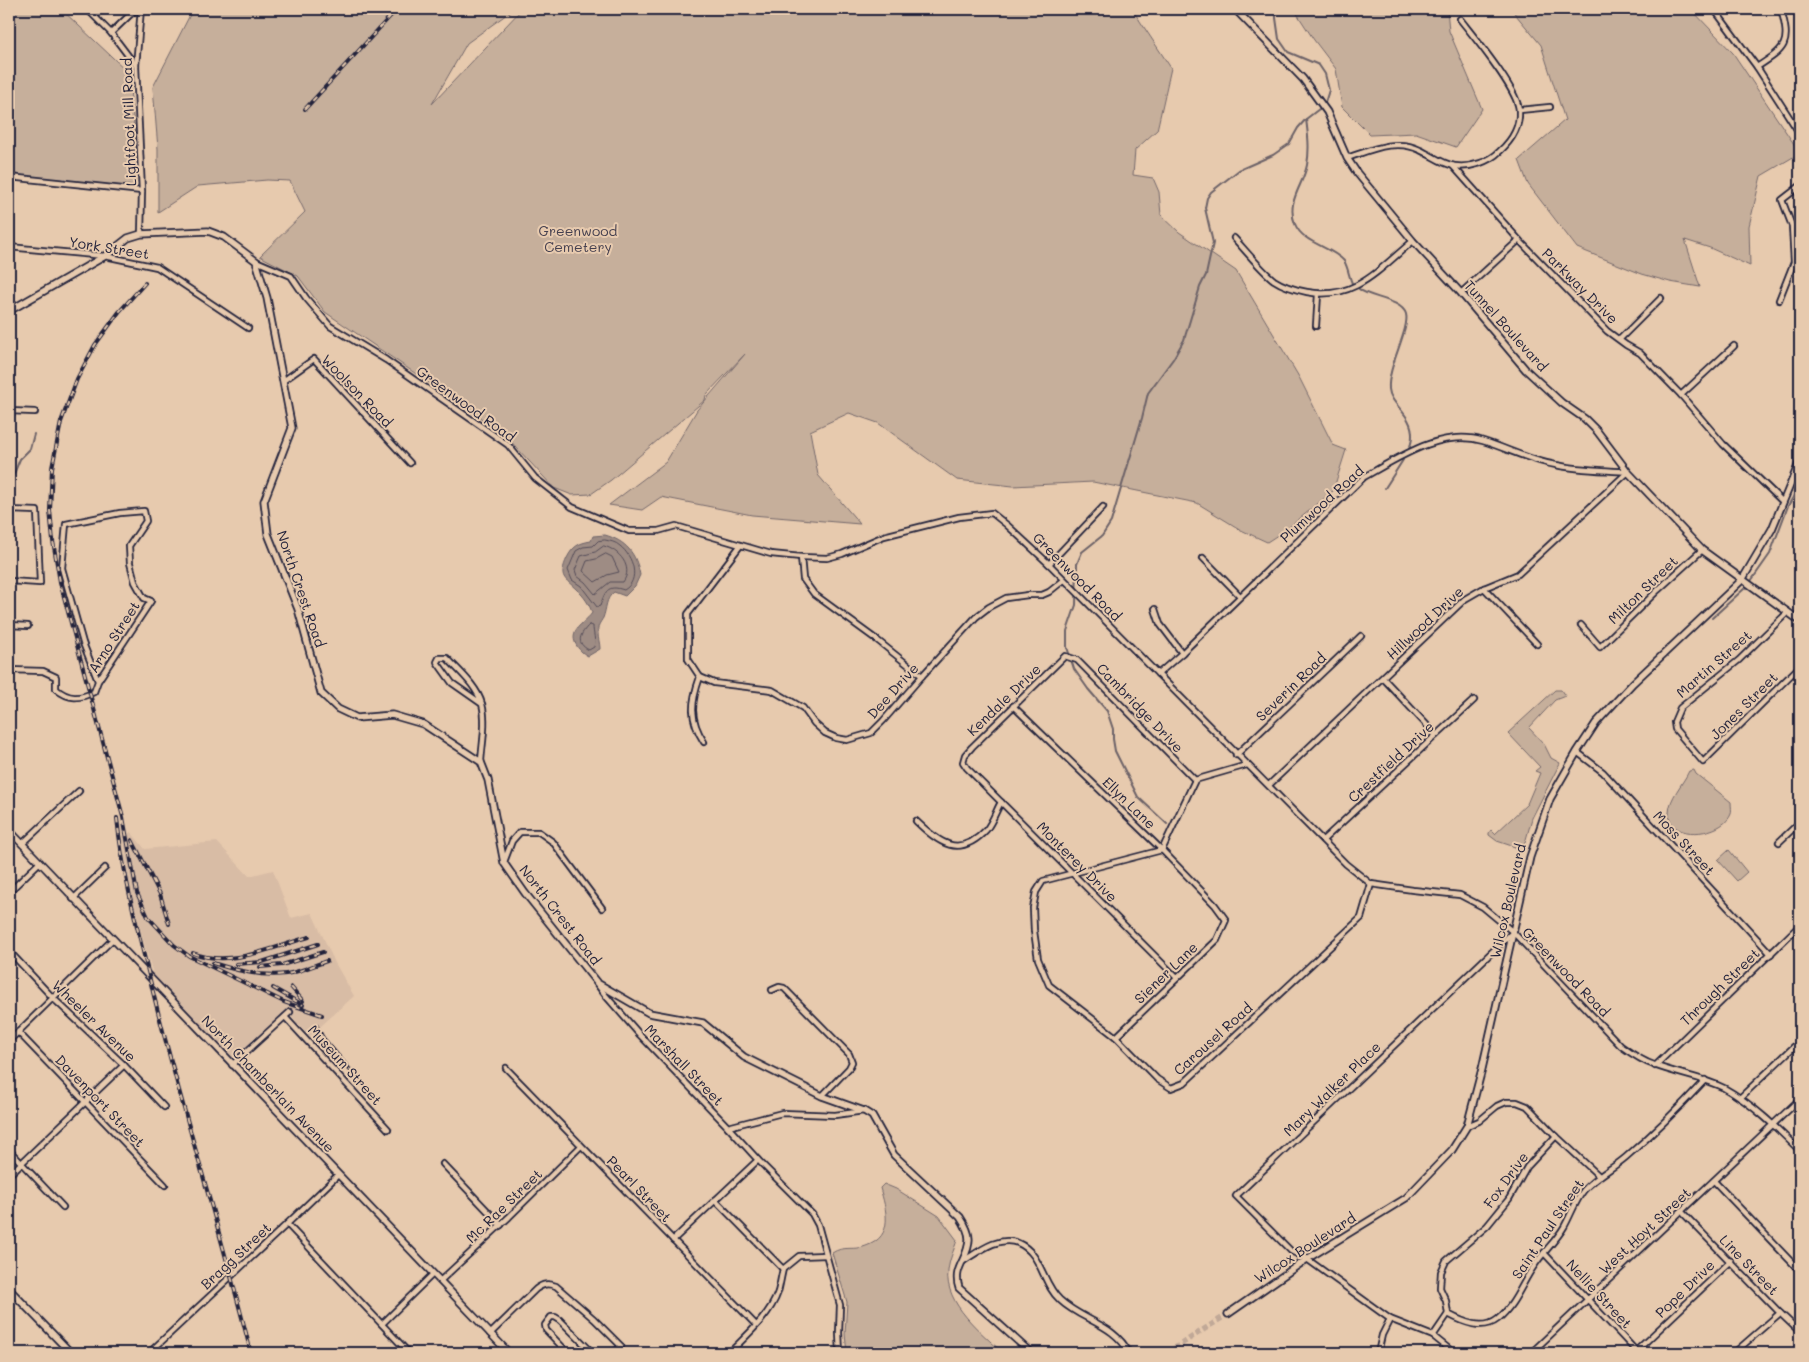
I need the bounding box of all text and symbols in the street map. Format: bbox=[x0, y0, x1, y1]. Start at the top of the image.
street label: Lightfoot Mill Road bbox=[117, 57, 140, 186]
park label: Greenwood Cemetery bbox=[539, 221, 618, 256]
street label: York Street bbox=[68, 232, 151, 263]
street label: Parkway Drive bbox=[1538, 244, 1622, 328]
street label: Tunnel Boulevard bbox=[1460, 276, 1552, 375]
street label: Woolson Road bbox=[318, 350, 397, 431]
street label: Greenwood Road bbox=[413, 361, 520, 446]
street label: Plumwood Road bbox=[1276, 461, 1368, 546]
street label: North Crest Road bbox=[273, 528, 330, 650]
street label: Greenwood Road bbox=[1029, 528, 1126, 625]
street label: Milton Street bbox=[1604, 551, 1682, 628]
street label: Hillwood Drive bbox=[1382, 582, 1467, 663]
street label: Arno Street bbox=[83, 597, 144, 676]
street label: Martin Street bbox=[1672, 626, 1755, 702]
street label: Severin Road bbox=[1251, 648, 1330, 725]
street label: Dee Drive bbox=[863, 659, 923, 722]
street label: Kendale Drive bbox=[962, 659, 1045, 740]
street label: Cambridge Drive bbox=[1093, 659, 1188, 756]
street label: Jones Street bbox=[1706, 668, 1782, 744]
street label: Crestfield Drive bbox=[1344, 717, 1438, 806]
street label: Ellyn Lane bbox=[1099, 772, 1160, 833]
street label: Moss Street bbox=[1649, 806, 1719, 879]
street label: Monterey Drive bbox=[1033, 817, 1122, 906]
street label: Wilcox Boulevard bbox=[1485, 842, 1530, 960]
street label: North Crest Road bbox=[515, 861, 606, 969]
street label: Greenwood Road bbox=[1518, 923, 1614, 1021]
street label: Siener Lane bbox=[1130, 938, 1201, 1008]
street label: Through Street bbox=[1676, 944, 1764, 1030]
street label: Wheeler Avenue bbox=[48, 976, 140, 1066]
street label: Carousel Road bbox=[1169, 998, 1256, 1079]
street label: North Chamberlain Avenue bbox=[198, 1011, 339, 1156]
street label: Museum Street bbox=[304, 1020, 387, 1109]
street label: Marshall Street bbox=[641, 1020, 728, 1110]
street label: Mary Walker Place bbox=[1279, 1037, 1384, 1140]
street label: Davenport Street bbox=[51, 1050, 149, 1151]
street label: Fox Drive bbox=[1479, 1148, 1532, 1211]
street label: Pearl Street bbox=[603, 1151, 676, 1226]
street label: Mc Rae Street bbox=[461, 1164, 546, 1247]
street label: Saint Paul Street bbox=[1507, 1175, 1588, 1282]
street label: West Hoyt Street bbox=[1595, 1183, 1695, 1278]
street label: Wilcox Boulevard bbox=[1250, 1208, 1359, 1287]
street label: Bragg Street bbox=[196, 1218, 275, 1293]
street label: Line Street bbox=[1716, 1230, 1783, 1299]
street label: Nellie Street bbox=[1562, 1255, 1636, 1332]
street label: Pope Drive bbox=[1651, 1256, 1718, 1322]

